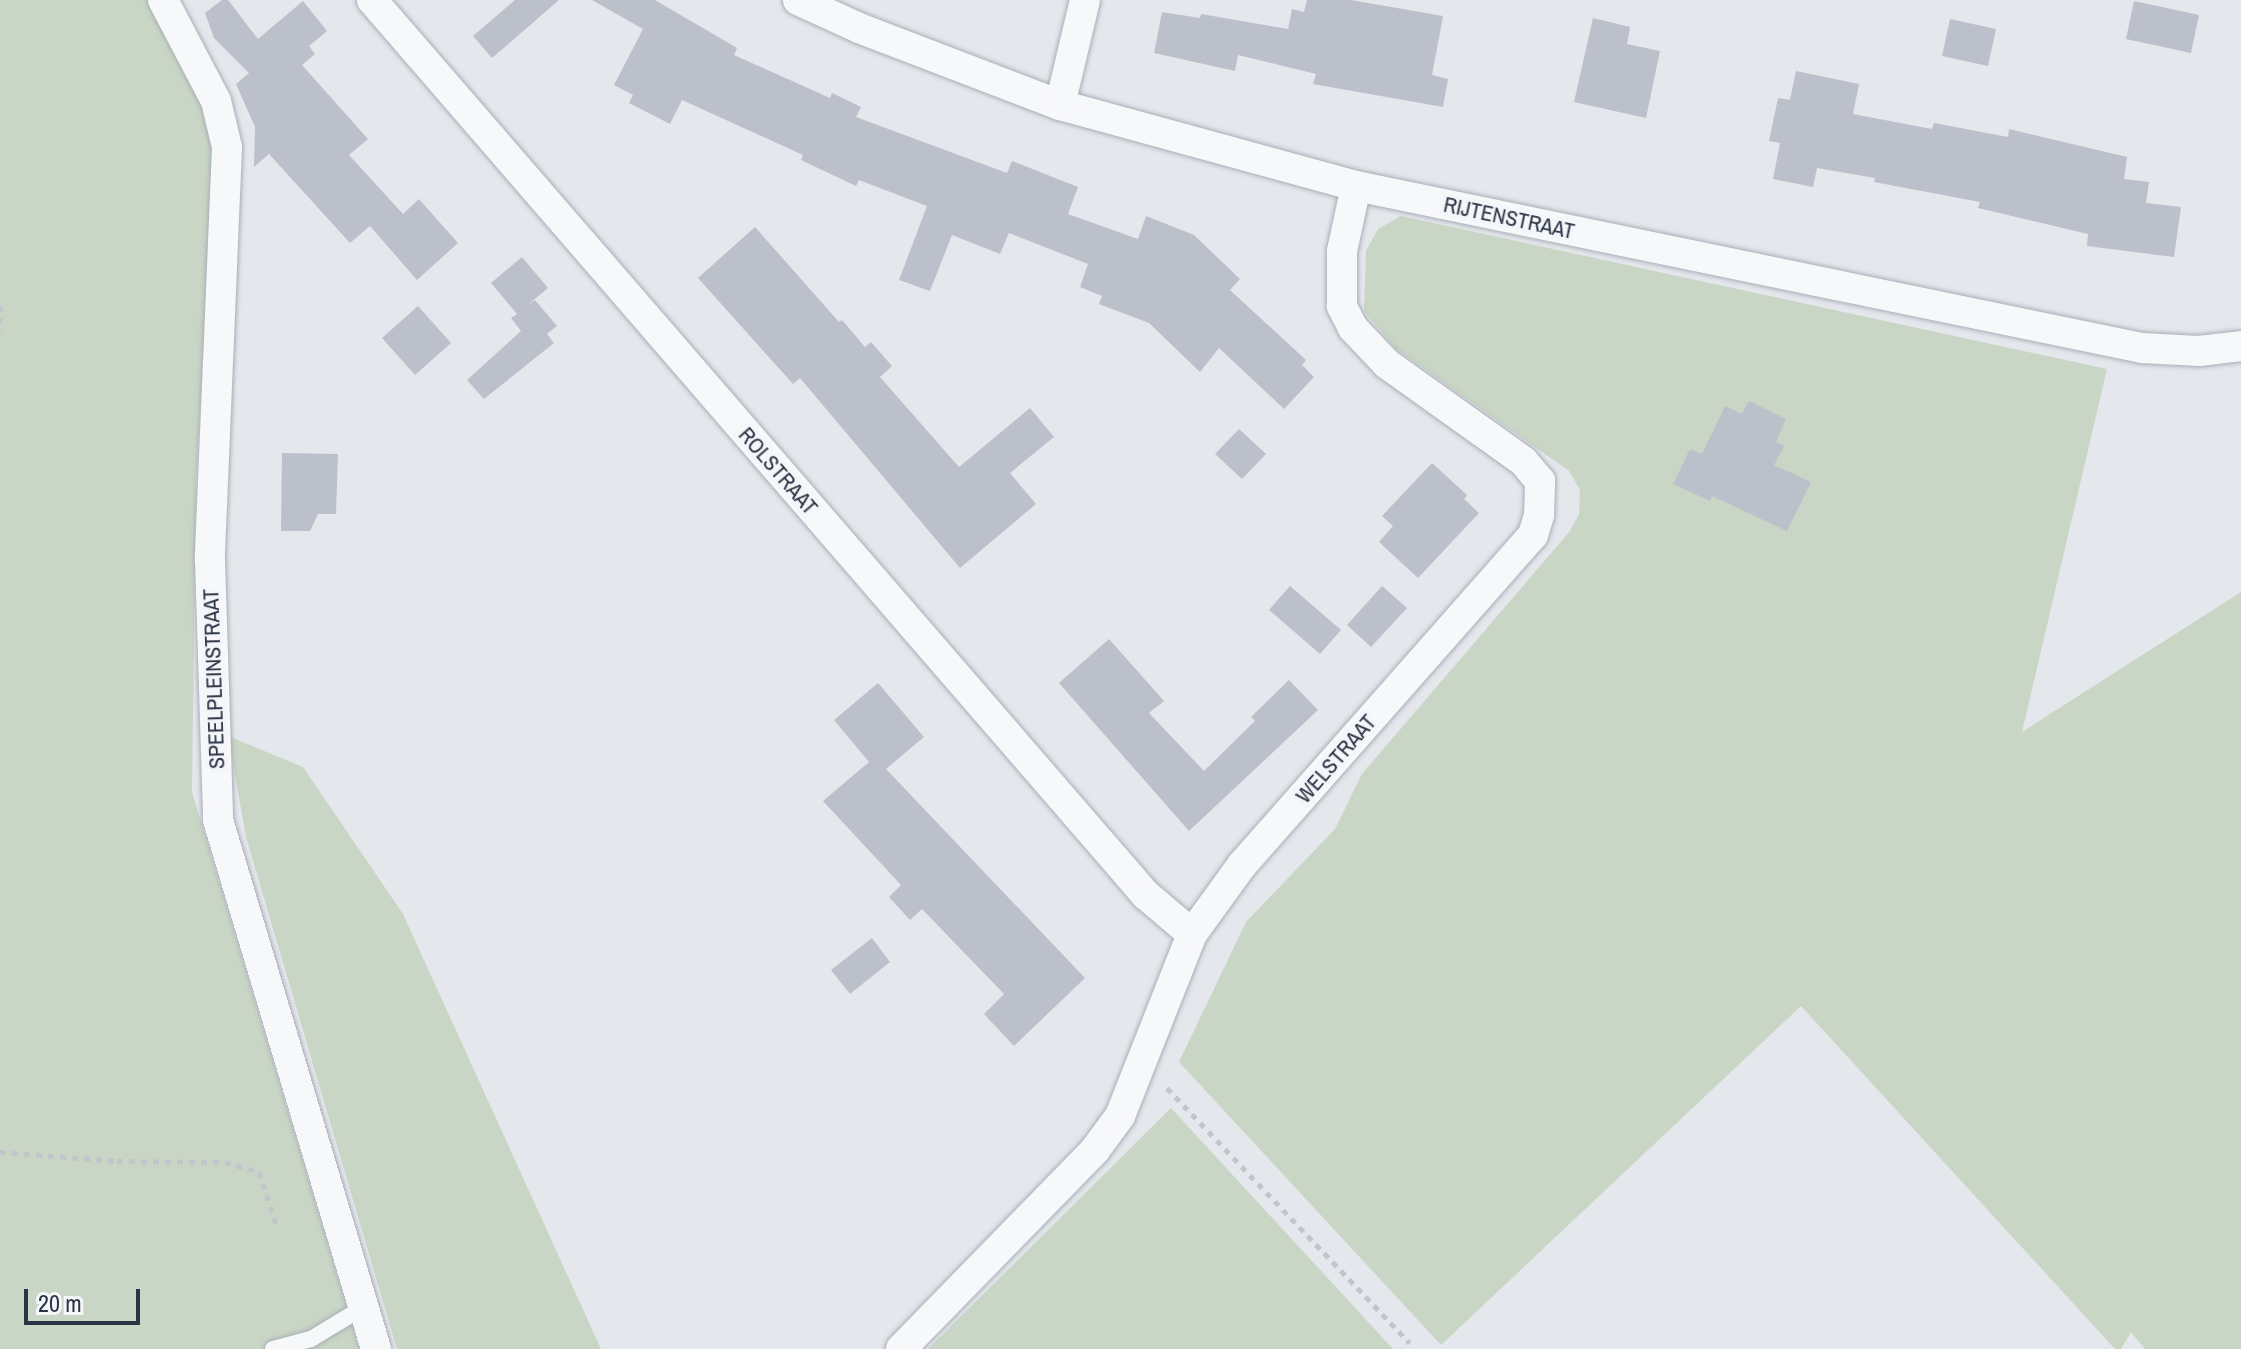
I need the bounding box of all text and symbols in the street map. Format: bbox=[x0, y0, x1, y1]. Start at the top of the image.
street label: RIJTENSTRAAT bbox=[1441, 191, 1577, 245]
street label: ROLSTRAAT bbox=[733, 422, 823, 520]
street label: SPEELPLEINSTRAAT bbox=[198, 589, 230, 769]
street label: WELSTRAAT bbox=[1290, 709, 1382, 809]
scale bar bbox=[28, 1273, 144, 1323]
text: 20 m bbox=[38, 1287, 82, 1319]

